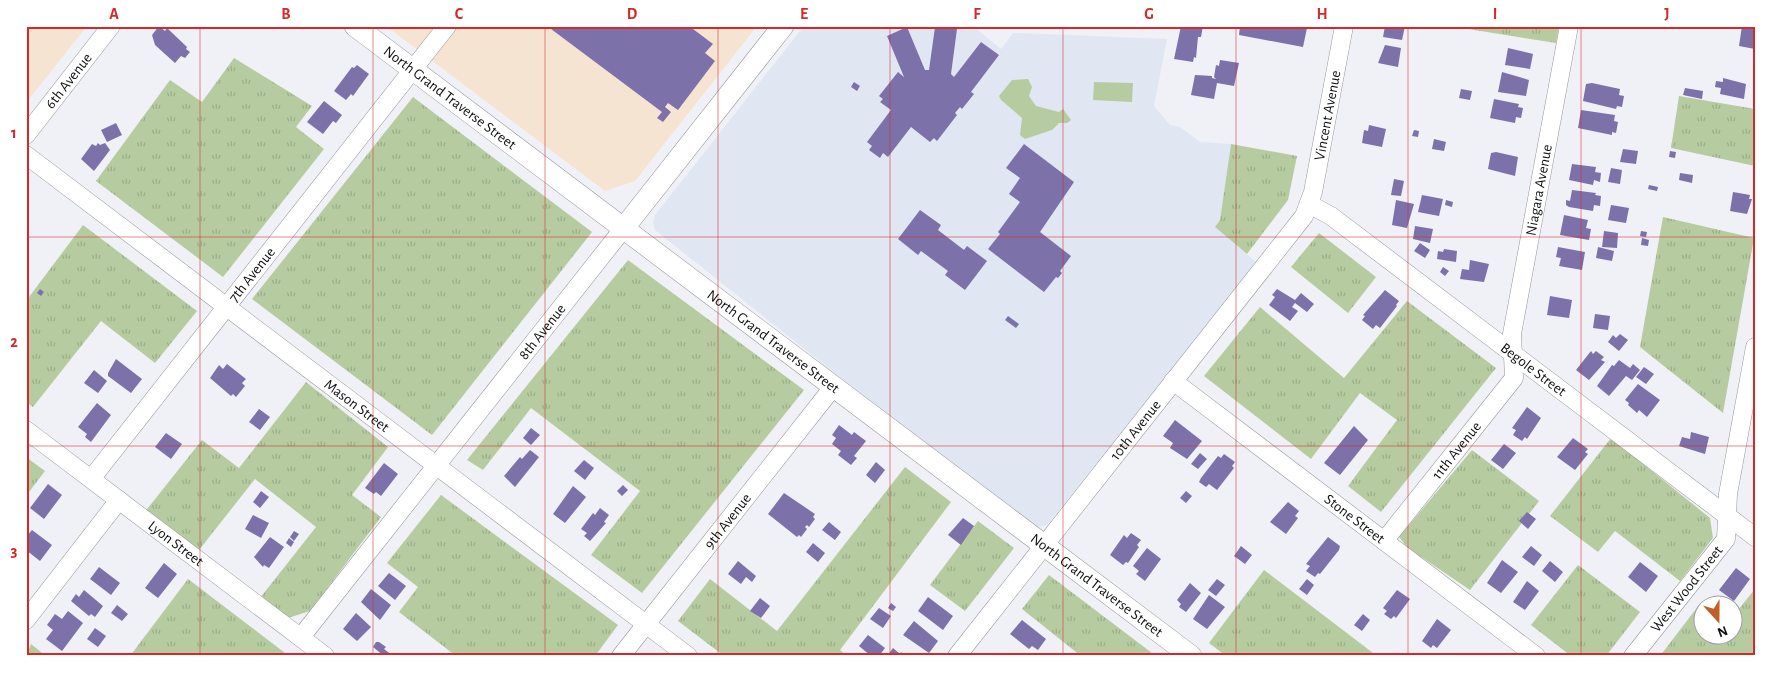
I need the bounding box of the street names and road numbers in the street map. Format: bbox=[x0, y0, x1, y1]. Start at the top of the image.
street label: North Grand Traverse Street bbox=[381, 43, 519, 152]
street label: 6th Avenue bbox=[42, 50, 95, 111]
street label: Vincent Avenue bbox=[1312, 69, 1343, 162]
street label: Niagara Avenue bbox=[1523, 143, 1554, 237]
street label: 7th Avenue bbox=[226, 244, 278, 305]
street label: North Grand Traverse Street bbox=[705, 287, 843, 396]
street label: 8th Avenue bbox=[516, 301, 568, 362]
street label: Begole Street bbox=[1498, 340, 1569, 399]
street label: Mason Street bbox=[322, 376, 392, 435]
street label: 10th Avenue bbox=[1107, 397, 1164, 463]
street label: 11th Avenue bbox=[1429, 419, 1484, 482]
street label: 9th Avenue bbox=[701, 490, 754, 551]
street label: Stone Street bbox=[1322, 491, 1388, 546]
street label: Lyon Street bbox=[146, 518, 207, 569]
street label: North Grand Traverse Street bbox=[1028, 531, 1166, 640]
street label: West Wood Street bbox=[1648, 542, 1725, 635]

